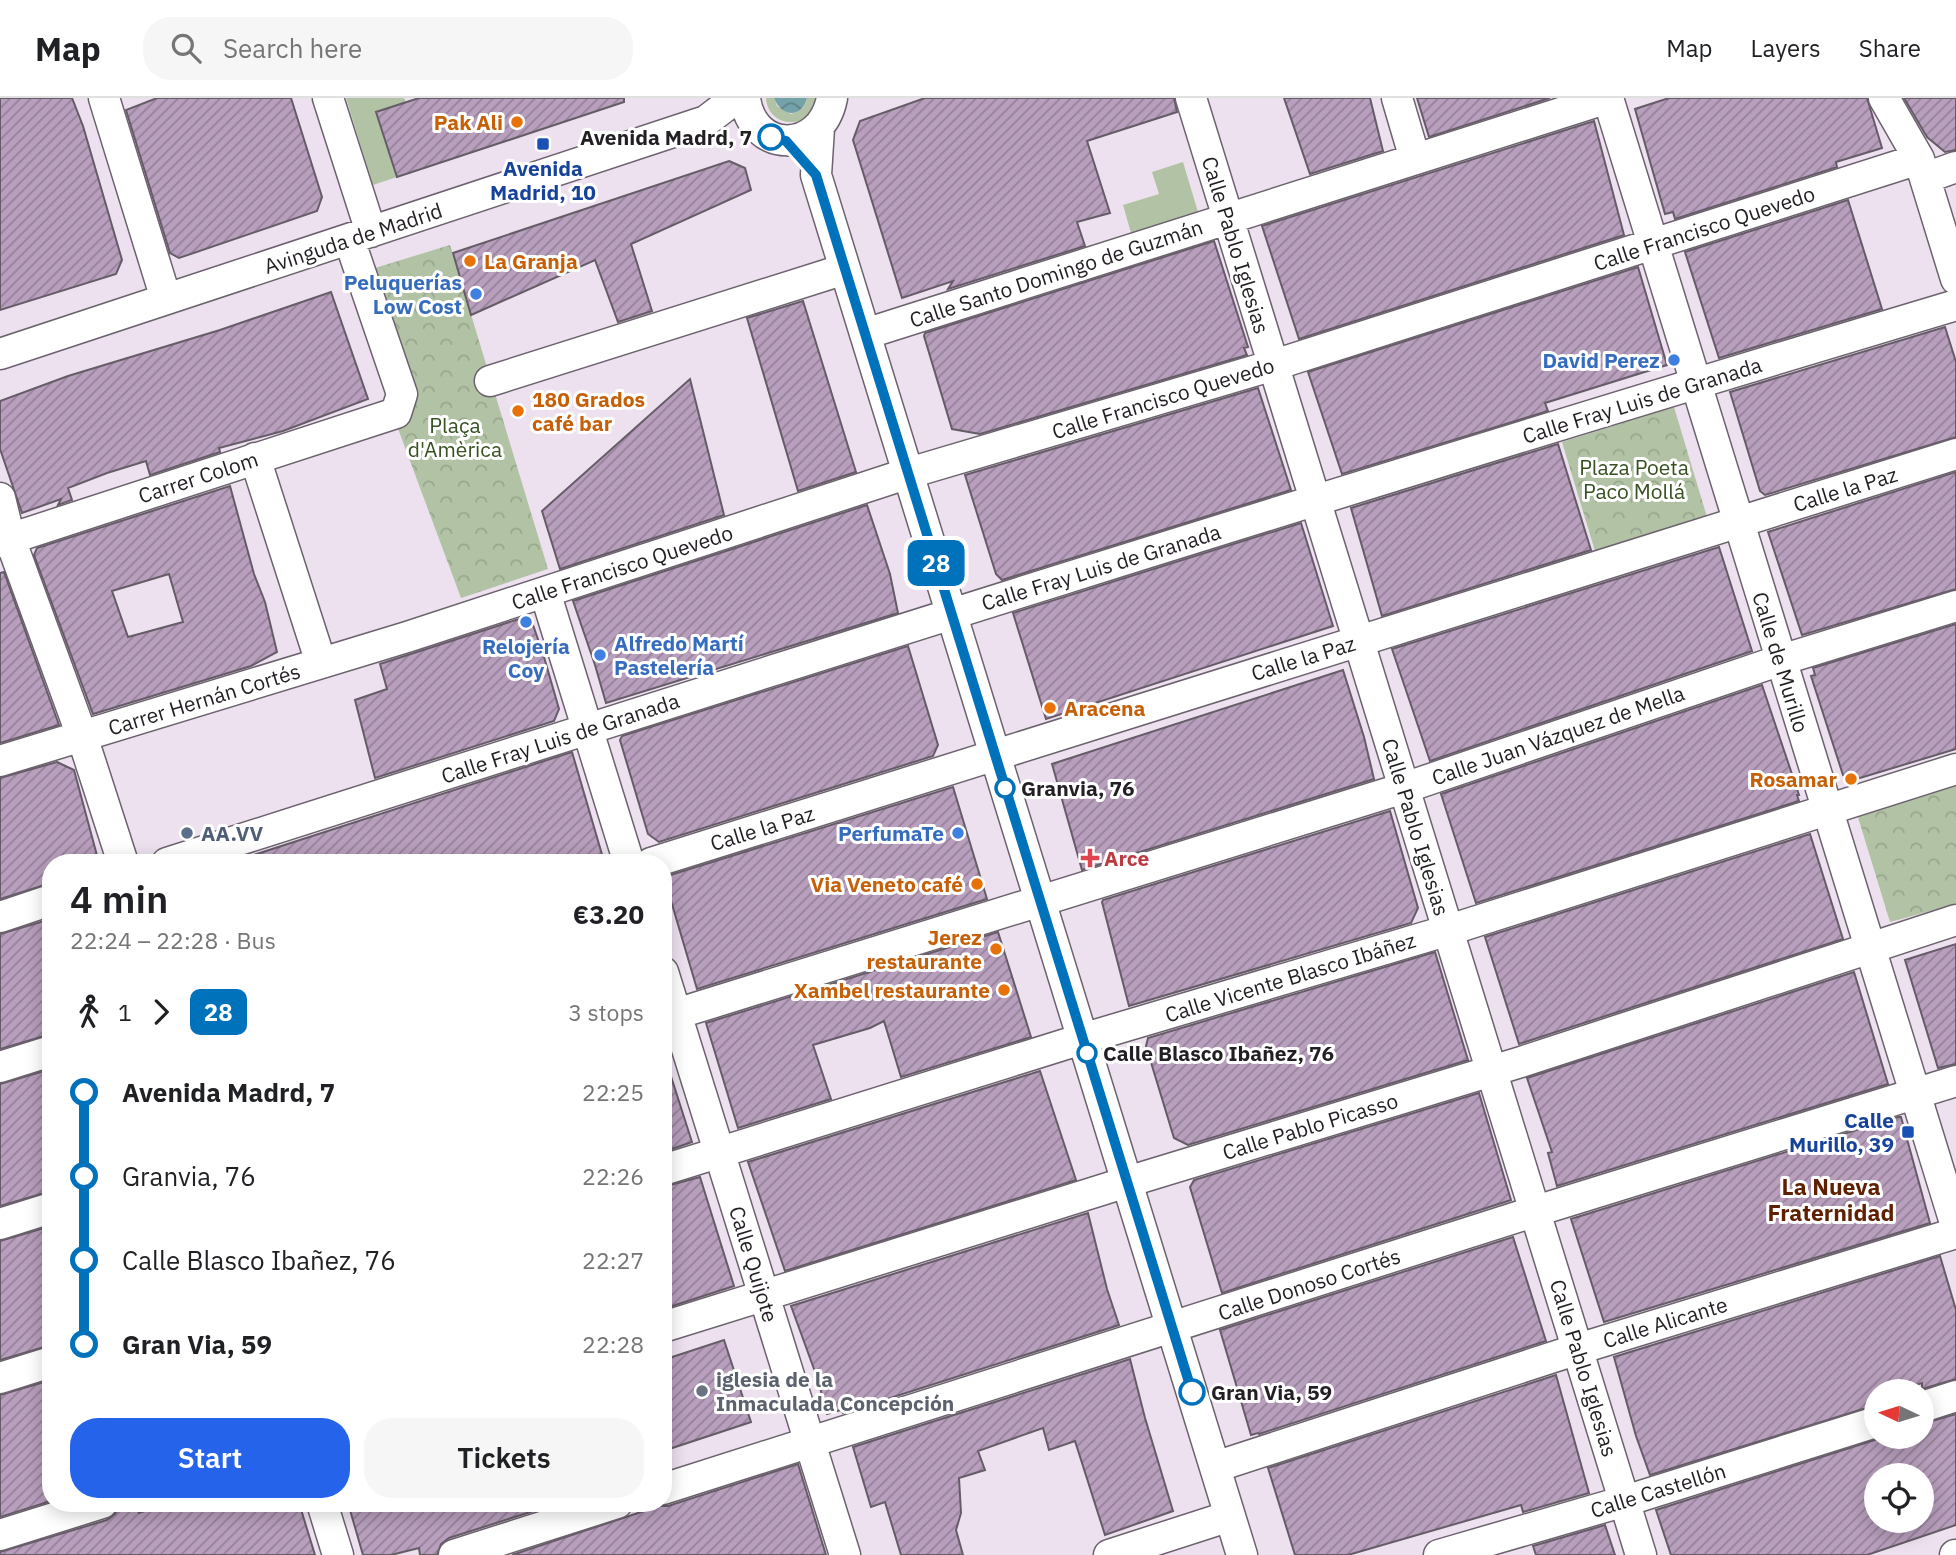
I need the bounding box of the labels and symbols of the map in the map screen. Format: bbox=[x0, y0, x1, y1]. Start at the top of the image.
place label: Pak Ali bbox=[434, 108, 503, 136]
marker: Pak Ali bbox=[509, 114, 525, 130]
place label: Avenida Madrd, 7 bbox=[580, 123, 752, 151]
marker: Avenida Madrd, 7 bbox=[758, 124, 784, 150]
marker: Avenida Madrid, 10 bbox=[535, 136, 551, 152]
street label: Calle Pablo Iglesias bbox=[1196, 153, 1276, 337]
place label: Avenida Madrid, 10 bbox=[490, 154, 596, 206]
street label: Calle Francisco Quevedo bbox=[1590, 179, 1818, 277]
street label: Avinguda de Madrid bbox=[260, 196, 446, 280]
street label: Calle Santo Domingo de Guzmán bbox=[906, 212, 1206, 334]
place label: La Granja bbox=[484, 247, 578, 275]
marker: La Granja bbox=[462, 253, 478, 269]
place label: Peluquerías Low Cost bbox=[344, 268, 462, 320]
marker: Peluquerías Low Cost bbox=[468, 286, 484, 302]
place label: David Perez bbox=[1542, 346, 1660, 374]
street label: Calle Fray Luis de Granada bbox=[1519, 350, 1765, 450]
street label: Calle Francisco Quevedo bbox=[1048, 351, 1278, 445]
marker: David Perez bbox=[1666, 352, 1682, 368]
place label: 180 Grados café bar bbox=[532, 385, 645, 437]
marker: 180 Grados café bar bbox=[510, 403, 526, 419]
park label: Plaça d'Amèrica bbox=[408, 411, 502, 463]
street label: Carrer Colom bbox=[135, 444, 261, 510]
park label: Plaza Poeta Paco Mollá bbox=[1579, 453, 1689, 505]
street label: Calle la Paz bbox=[1790, 460, 1901, 518]
street label: Calle Fray Luis de Granada bbox=[978, 517, 1224, 617]
street label: Calle Francisco Quevedo bbox=[508, 518, 736, 616]
line badge: 28 bbox=[904, 540, 968, 586]
street label: Calle de Murillo bbox=[1746, 588, 1816, 736]
marker: Relojería Coy bbox=[518, 614, 534, 630]
place label: Alfredo Martí Pastelería bbox=[614, 629, 745, 681]
street label: Calle la Paz bbox=[1248, 629, 1359, 687]
place label: Relojería Coy bbox=[482, 632, 570, 684]
marker: Alfredo Martí Pastelería bbox=[592, 647, 608, 663]
street label: Carrer Hernán Cortés bbox=[105, 656, 303, 742]
street label: Calle Juan Vázquez de Mella bbox=[1428, 679, 1688, 791]
street label: Calle Fray Luis de Granada bbox=[437, 686, 683, 790]
place label: Aracena bbox=[1064, 694, 1146, 722]
marker: Aracena bbox=[1042, 700, 1058, 716]
street label: Calle Pablo Iglesias bbox=[1376, 735, 1456, 919]
place label: Rosamar bbox=[1750, 765, 1838, 793]
marker: Rosamar bbox=[1843, 771, 1859, 787]
place label: Granvia, 76 bbox=[1021, 774, 1135, 802]
marker: Granvia, 76 bbox=[995, 778, 1015, 798]
street label: Calle la Paz bbox=[707, 799, 818, 857]
place label: AA.VV bbox=[201, 819, 263, 847]
place label: PerfumaTe bbox=[838, 819, 944, 847]
marker: AA.VV bbox=[179, 825, 195, 841]
marker: PerfumaTe bbox=[950, 825, 966, 841]
place label: Arce bbox=[1104, 844, 1150, 872]
marker: Arce bbox=[1082, 850, 1098, 866]
place label: Via Veneto café bbox=[811, 870, 963, 898]
marker: Via Veneto café bbox=[969, 876, 985, 892]
place label: Jerez restaurante bbox=[866, 923, 982, 975]
street label: Calle Vicente Blasco Ibáñez bbox=[1161, 925, 1419, 1028]
marker: Jerez restaurante bbox=[988, 941, 1004, 957]
place label: Xambel restaurante bbox=[794, 976, 990, 1004]
marker: Xambel restaurante bbox=[996, 982, 1012, 998]
place label: Calle Blasco Ibañez, 76 bbox=[1103, 1039, 1334, 1067]
marker: Calle Blasco Ibañez, 76 bbox=[1077, 1043, 1097, 1063]
street label: Calle Pablo Picasso bbox=[1219, 1086, 1401, 1166]
place label: Calle Murillo, 39 bbox=[1789, 1106, 1894, 1158]
marker: Calle Murillo, 39 bbox=[1900, 1124, 1916, 1140]
district label: La Nueva Fraternidad bbox=[1768, 1171, 1894, 1227]
street label: Calle Quijote bbox=[723, 1203, 785, 1325]
street label: Calle Donoso Cortés bbox=[1214, 1241, 1404, 1327]
street label: Calle Pablo Iglesias bbox=[1544, 1276, 1624, 1460]
street label: Calle Alicante bbox=[1599, 1290, 1731, 1354]
place label: iglesia de la Inmaculada Concepción bbox=[716, 1365, 954, 1417]
place label: Gran Via, 59 bbox=[1211, 1378, 1332, 1406]
marker: Gran Via, 59 bbox=[1179, 1379, 1205, 1405]
north arrow bbox=[1864, 1379, 1934, 1449]
marker: iglesia de la Inmaculada Concepción bbox=[694, 1383, 710, 1399]
street label: Calle Castellón bbox=[1587, 1456, 1729, 1524]

